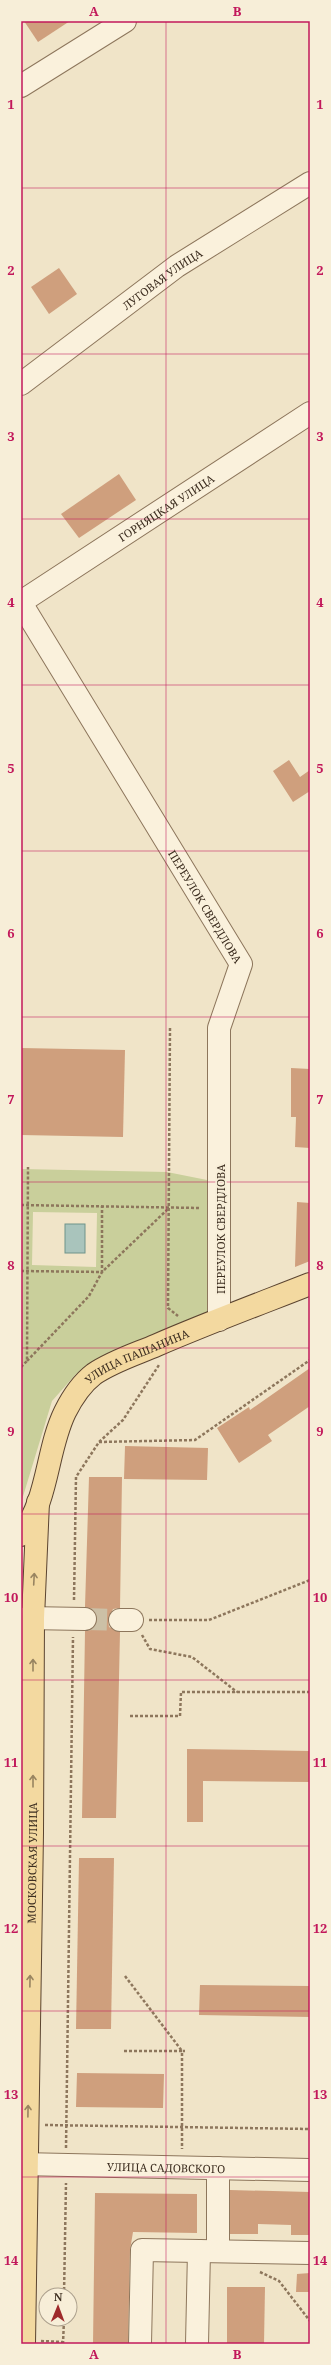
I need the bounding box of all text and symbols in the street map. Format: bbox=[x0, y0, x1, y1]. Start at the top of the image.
text: A bbox=[89, 2, 99, 20]
text: B bbox=[233, 2, 242, 20]
text: 1 bbox=[7, 95, 15, 113]
text: 1 bbox=[316, 95, 324, 113]
street label: ЛУГОВАЯ УЛИЦА bbox=[119, 245, 205, 313]
text: 2 bbox=[7, 261, 15, 279]
text: 2 bbox=[316, 261, 324, 279]
text: 3 bbox=[7, 427, 15, 445]
text: 3 bbox=[316, 427, 324, 445]
street label: ГОРНЯЦКАЯ УЛИЦА bbox=[115, 470, 217, 544]
text: 4 bbox=[7, 593, 15, 611]
text: 4 bbox=[316, 593, 324, 611]
text: 5 bbox=[7, 759, 15, 777]
text: 5 bbox=[316, 759, 324, 777]
street label: ПЕРЕУЛОК СВЕРДЛОВА bbox=[165, 847, 246, 966]
text: 6 bbox=[7, 924, 15, 942]
text: 6 bbox=[316, 924, 324, 942]
text: 7 bbox=[7, 1090, 15, 1108]
text: 7 bbox=[316, 1090, 324, 1108]
street label: ПЕРЕУЛОК СВЕРДЛОВА bbox=[213, 1164, 228, 1294]
text: 8 bbox=[7, 1256, 15, 1274]
text: 8 bbox=[316, 1256, 324, 1274]
street label: УЛИЦА ПАШАНИНА bbox=[81, 1325, 191, 1386]
text: 9 bbox=[7, 1422, 15, 1440]
text: 9 bbox=[316, 1422, 324, 1440]
one-way arrow bbox=[31, 1573, 38, 1586]
text: 10 bbox=[4, 1588, 18, 1606]
text: 10 bbox=[313, 1588, 327, 1606]
one-way arrow bbox=[29, 1659, 37, 1672]
text: 11 bbox=[4, 1753, 18, 1771]
text: 11 bbox=[313, 1753, 327, 1771]
one-way arrow bbox=[29, 1775, 37, 1788]
street label: МОСКОВСКАЯ УЛИЦА bbox=[23, 1802, 40, 1924]
text: 12 bbox=[4, 1919, 18, 1937]
text: 12 bbox=[313, 1919, 327, 1937]
one-way arrow bbox=[26, 1975, 34, 1988]
text: 13 bbox=[4, 2085, 18, 2103]
text: 13 bbox=[313, 2085, 327, 2103]
one-way arrow bbox=[24, 2105, 32, 2118]
street label: УЛИЦА САДОВСКОГО bbox=[107, 2158, 225, 2176]
text: 14 bbox=[4, 2251, 19, 2269]
text: 14 bbox=[313, 2251, 328, 2269]
north arrow bbox=[38, 2287, 78, 2327]
text: N bbox=[54, 2289, 63, 2304]
text: A bbox=[89, 2345, 99, 2363]
text: B bbox=[233, 2345, 242, 2363]

